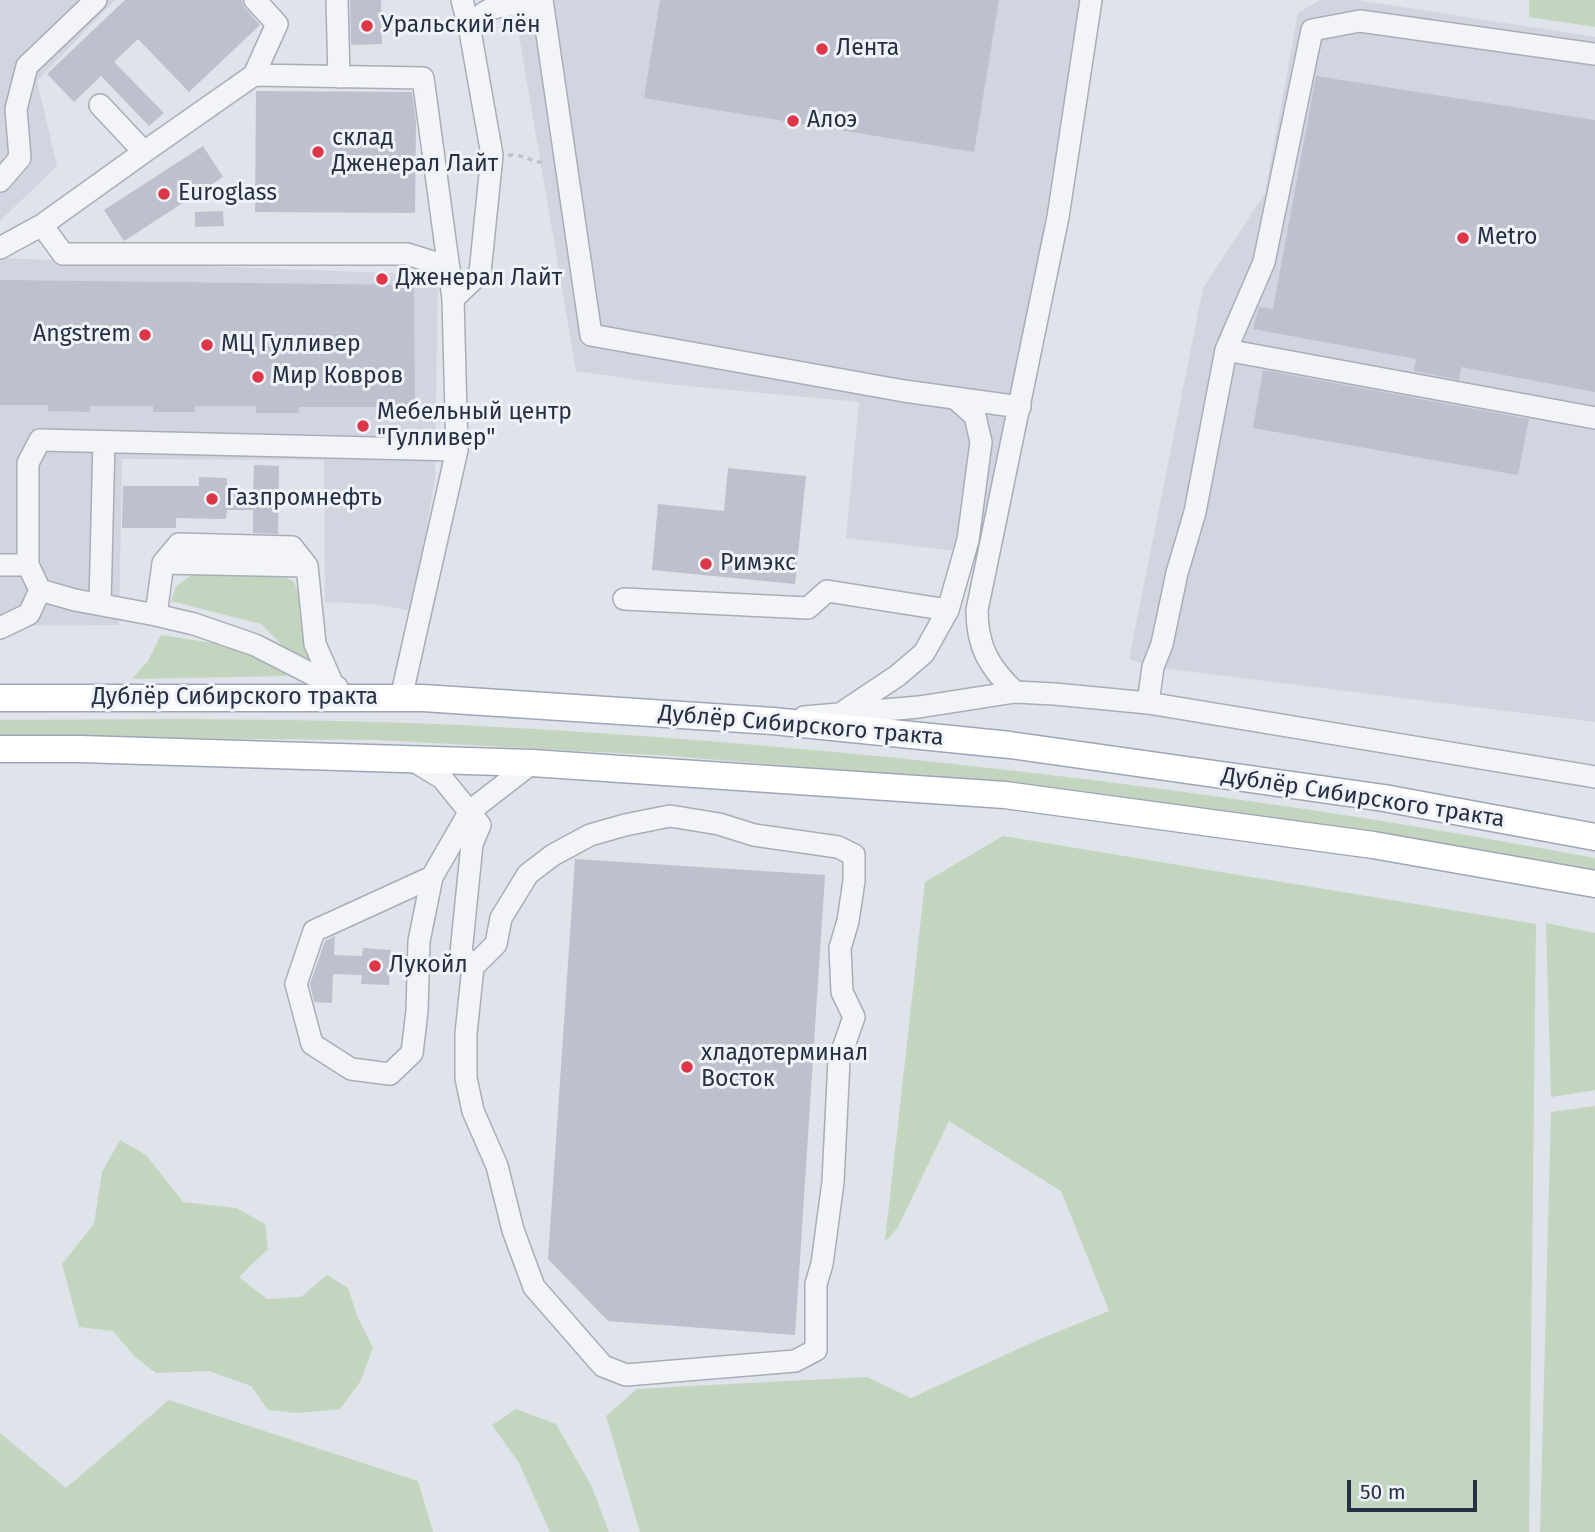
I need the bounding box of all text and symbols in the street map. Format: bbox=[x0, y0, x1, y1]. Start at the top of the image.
place label: Уральский лён bbox=[381, 12, 541, 40]
marker: Уральский лён bbox=[359, 18, 375, 34]
place label: Лента bbox=[836, 35, 899, 63]
marker: Лента bbox=[814, 41, 830, 57]
place label: Алоэ bbox=[807, 107, 857, 135]
marker: Алоэ bbox=[785, 113, 801, 129]
place label: склад Дженерал Лайт bbox=[332, 125, 498, 179]
marker: склад Дженерал Лайт bbox=[310, 144, 326, 160]
place label: Euroglass bbox=[178, 180, 277, 208]
marker: Euroglass bbox=[156, 186, 172, 202]
place label: Metro bbox=[1477, 224, 1537, 252]
marker: Metro bbox=[1455, 230, 1471, 246]
place label: Дженерал Лайт bbox=[396, 265, 562, 293]
marker: Дженерал Лайт bbox=[374, 271, 390, 287]
place label: Angstrem bbox=[33, 321, 131, 349]
marker: Angstrem bbox=[137, 327, 153, 343]
place label: МЦ Гулливер bbox=[221, 331, 361, 359]
marker: МЦ Гулливер bbox=[199, 337, 215, 353]
place label: Мир Ковров bbox=[272, 363, 403, 391]
marker: Мир Ковров bbox=[250, 369, 266, 385]
place label: Мебельный центр "Гулливер" bbox=[377, 399, 572, 453]
marker: Мебельный центр "Гулливер" bbox=[355, 418, 371, 434]
place label: Газпромнефть bbox=[226, 485, 382, 513]
marker: Газпромнефть bbox=[204, 491, 220, 507]
place label: Римэкс bbox=[720, 550, 796, 578]
marker: Римэкс bbox=[698, 556, 714, 572]
street label: Дублёр Сибирского тракта bbox=[92, 684, 378, 712]
street label: Дублёр Сибирского тракта bbox=[657, 700, 945, 752]
street label: Дублёр Сибирского тракта bbox=[1219, 762, 1507, 834]
place label: Лукойл bbox=[389, 952, 468, 980]
marker: Лукойл bbox=[367, 958, 383, 974]
place label: хладотерминал Восток bbox=[701, 1040, 868, 1094]
marker: хладотерминал Восток bbox=[679, 1059, 695, 1075]
scale bar bbox=[1350, 1466, 1480, 1510]
text: 50 m bbox=[1360, 1479, 1406, 1505]

